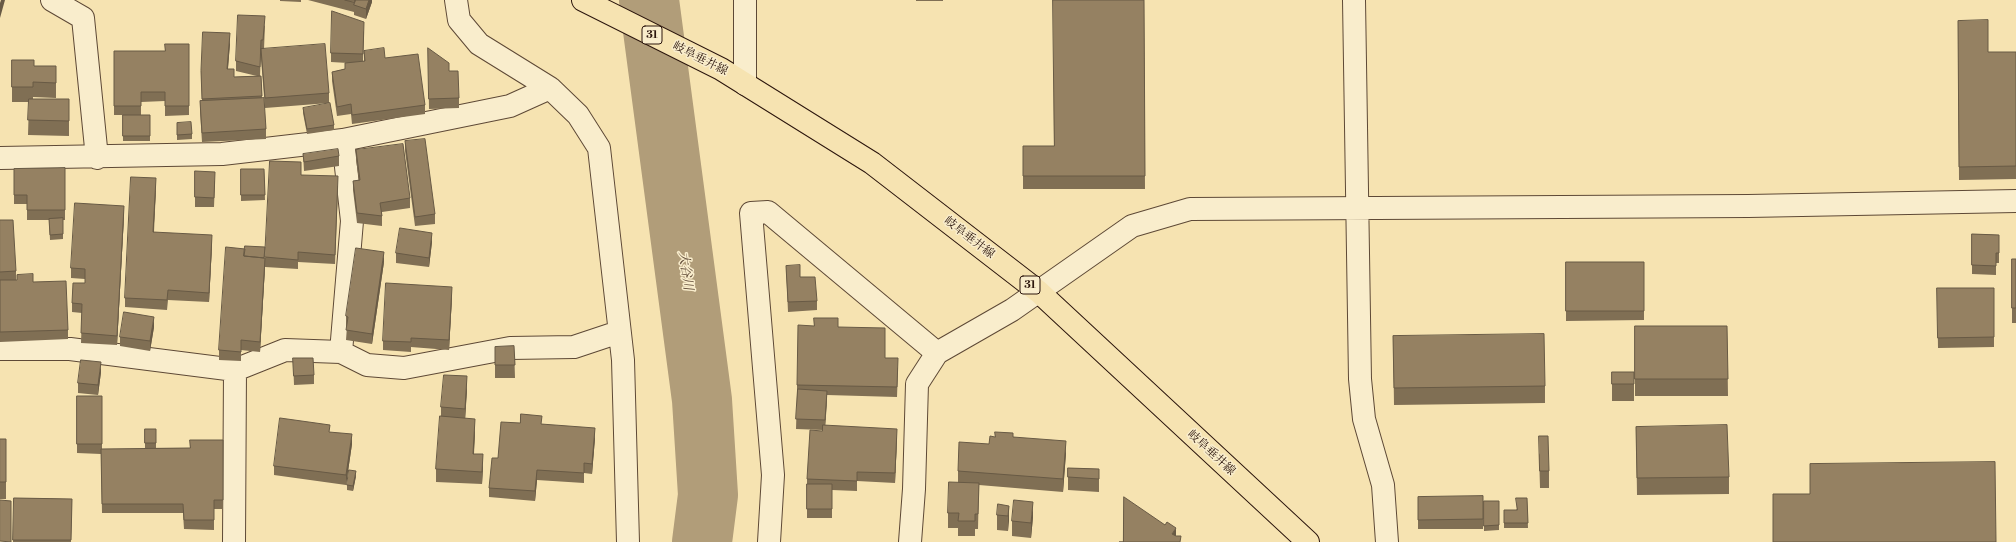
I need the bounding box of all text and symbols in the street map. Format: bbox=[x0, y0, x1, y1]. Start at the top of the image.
road number: 31 bbox=[642, 26, 662, 44]
street label: 岐阜垂井線 bbox=[670, 39, 730, 79]
street label: 岐阜垂井線 bbox=[941, 214, 997, 262]
water label: 大谷川 bbox=[675, 251, 695, 291]
road number: 31 bbox=[1020, 276, 1040, 294]
street label: 岐阜垂井線 bbox=[1184, 427, 1238, 479]

